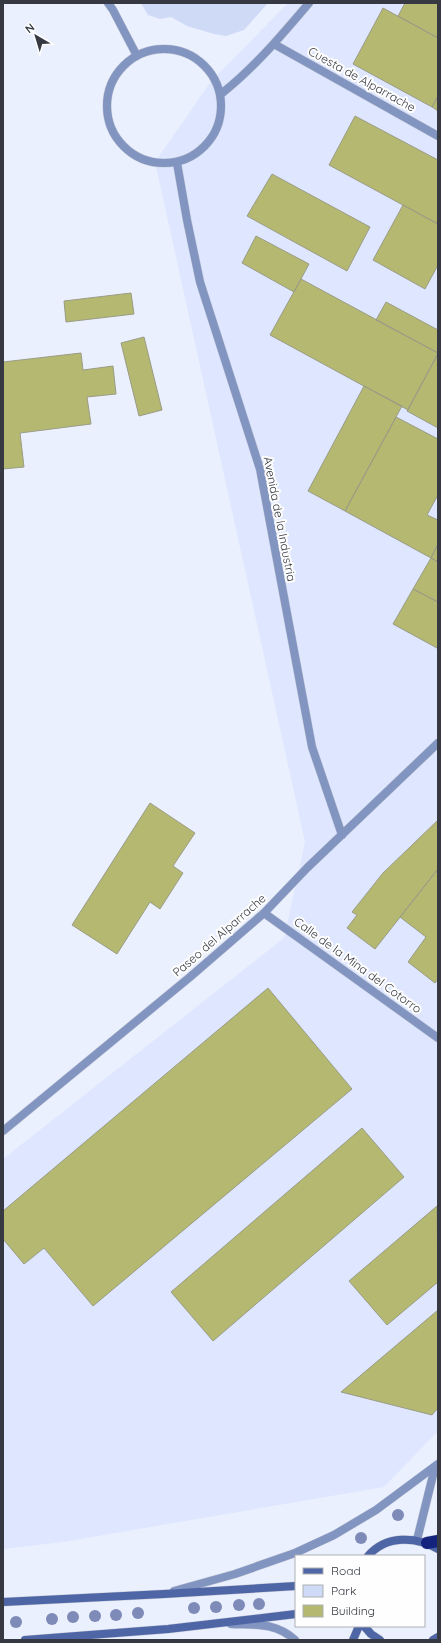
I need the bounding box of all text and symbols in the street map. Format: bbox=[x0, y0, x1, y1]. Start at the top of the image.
north arrow bbox=[16, 16, 56, 56]
text: N bbox=[22, 20, 37, 36]
street label: Cuesta de Alparrache bbox=[306, 43, 418, 115]
street label: Avenida de la Industria bbox=[261, 455, 299, 583]
street label: Paseo del Alparrache bbox=[169, 890, 269, 980]
street label: Calle de la Mina del Cotorro bbox=[291, 914, 425, 1016]
legend bbox=[295, 1555, 425, 1627]
text: Road bbox=[331, 1563, 361, 1578]
text: Park bbox=[331, 1583, 356, 1598]
text: Building bbox=[331, 1603, 375, 1618]

